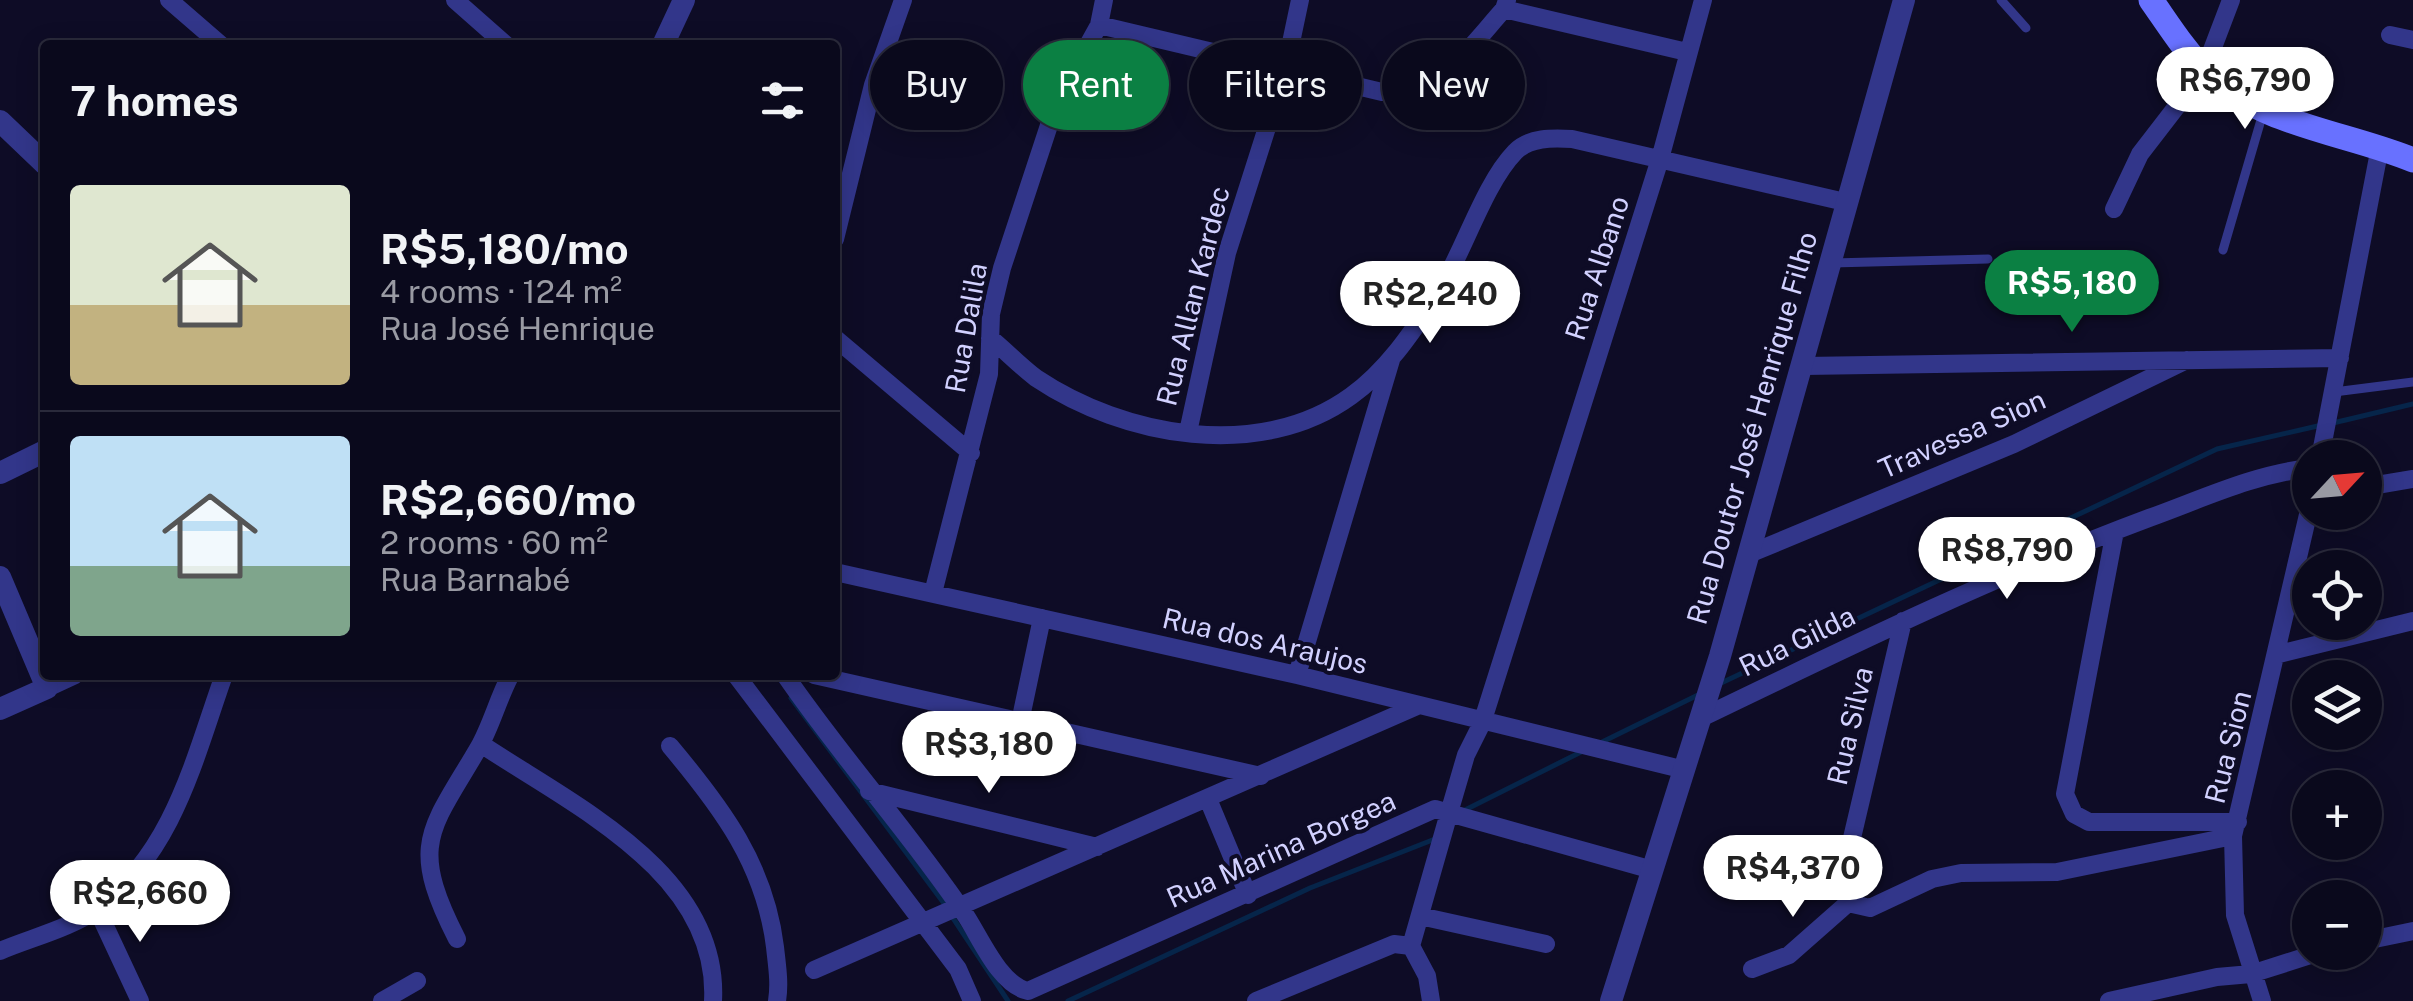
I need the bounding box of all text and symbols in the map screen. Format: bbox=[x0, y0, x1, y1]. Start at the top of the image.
chip: Buy bbox=[870, 40, 1003, 130]
chip: Rent bbox=[1023, 40, 1169, 130]
chip: Filters bbox=[1189, 40, 1362, 130]
chip: New bbox=[1382, 40, 1525, 130]
pin: R$6,790 bbox=[2153, 47, 2337, 132]
text: R$6,790 bbox=[2179, 61, 2311, 98]
icon: filters bbox=[755, 73, 810, 128]
text: 7 homes bbox=[70, 76, 239, 125]
street label: Rua Allan Kardec bbox=[1149, 183, 1236, 409]
street label: Rua Albano bbox=[1558, 192, 1635, 344]
text: R$5,180/mo bbox=[380, 224, 629, 273]
icon: home bbox=[150, 225, 270, 345]
street label: Rua Doutor José Henrique Filho bbox=[1680, 228, 1823, 628]
pin: R$5,180 bbox=[1980, 250, 2164, 335]
street label: Rua Dalila bbox=[938, 260, 993, 396]
pin: R$2,240 bbox=[1338, 261, 1522, 346]
text: R$5,180 bbox=[2007, 264, 2137, 301]
text: 4 rooms · 124 m² bbox=[380, 273, 622, 310]
text: R$2,240 bbox=[1362, 275, 1498, 312]
text: Rua José Henrique bbox=[380, 310, 655, 347]
street label: Travessa Sion bbox=[1873, 382, 2050, 485]
north arrow bbox=[2292, 440, 2382, 530]
map controls bbox=[2292, 440, 2382, 970]
text: R$2,660/mo bbox=[380, 475, 636, 524]
icon: home bbox=[150, 476, 270, 596]
pin: R$8,790 bbox=[1915, 517, 2099, 602]
text: 2 rooms · 60 m² bbox=[380, 524, 608, 561]
text: R$8,790 bbox=[1940, 531, 2074, 568]
button: locate bbox=[2292, 550, 2382, 640]
text: Rua Barnabé bbox=[380, 561, 570, 598]
street label: Rua Gilda bbox=[1733, 598, 1860, 683]
street label: Rua dos Araujos bbox=[1159, 601, 1371, 680]
button: layers bbox=[2292, 660, 2382, 750]
street label: Rua Silva bbox=[1820, 664, 1879, 788]
street label: Rua Sion bbox=[2198, 687, 2257, 807]
pin: R$3,180 bbox=[897, 711, 1081, 796]
text: R$3,180 bbox=[924, 725, 1054, 762]
button: + bbox=[2292, 770, 2382, 860]
street label: Rua Marina Borgea bbox=[1161, 783, 1400, 914]
pin: R$4,370 bbox=[1701, 835, 1885, 920]
text: R$4,370 bbox=[1725, 849, 1861, 886]
pin: R$2,660 bbox=[48, 860, 232, 945]
text: R$2,660 bbox=[72, 874, 208, 911]
button: − bbox=[2292, 880, 2382, 970]

